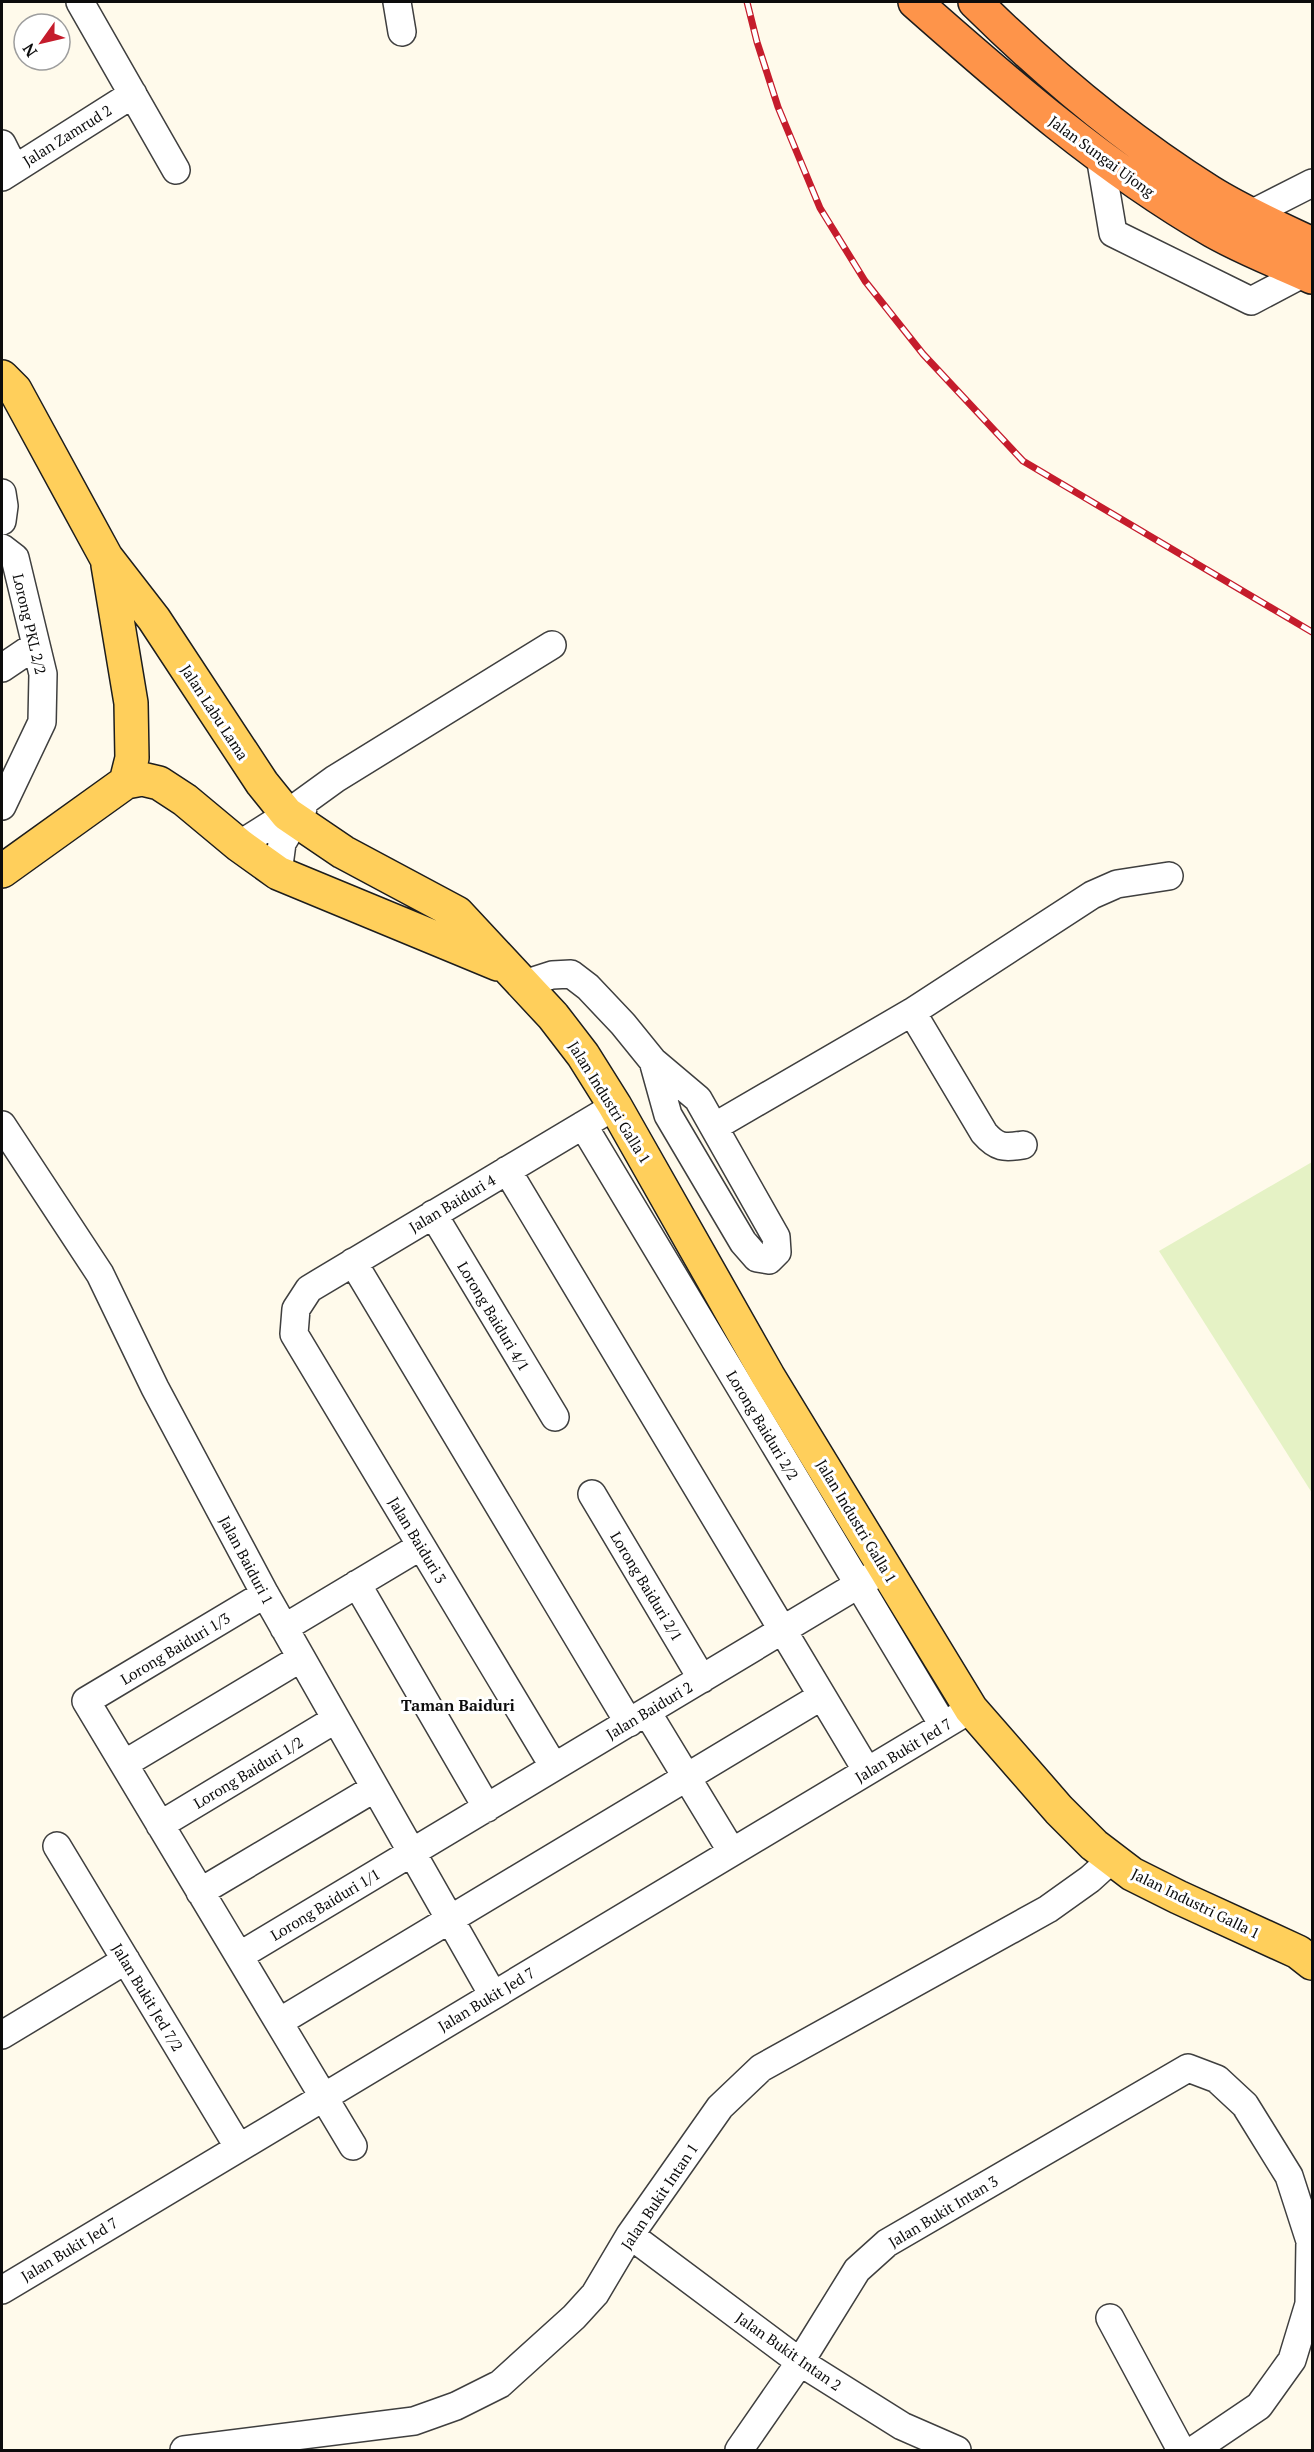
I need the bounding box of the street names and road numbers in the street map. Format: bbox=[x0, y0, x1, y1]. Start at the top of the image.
street label: Jalan Zamrud 2 bbox=[19, 100, 115, 170]
street label: Jalan Sungai Ujong bbox=[1045, 111, 1160, 202]
street label: Lorong PKL 2/2 bbox=[9, 572, 51, 676]
street label: Jalan Labu Lama bbox=[177, 660, 254, 764]
street label: Jalan Industri Galla 1 bbox=[564, 1037, 656, 1167]
street label: Jalan Baiduri 4 bbox=[405, 1169, 499, 1237]
street label: Lorong Baiduri 4/1 bbox=[453, 1258, 535, 1374]
street label: Lorong Baiduri 2/2 bbox=[722, 1367, 804, 1483]
street label: Jalan Industri Galla 1 bbox=[812, 1456, 902, 1586]
street label: Jalan Baiduri 3 bbox=[384, 1493, 452, 1587]
street label: Jalan Baiduri 1 bbox=[215, 1512, 279, 1608]
street label: Lorong Baiduri 2/1 bbox=[606, 1528, 688, 1644]
street label: Lorong Baiduri 1/3 bbox=[117, 1607, 233, 1689]
street label: Jalan Baiduri 2 bbox=[602, 1676, 696, 1744]
street label: Jalan Bukit Jed 7 bbox=[851, 1713, 955, 1787]
street label: Lorong Baiduri 1/2 bbox=[190, 1731, 306, 1813]
street label: Lorong Baiduri 1/1 bbox=[267, 1863, 383, 1945]
street label: Jalan Industri Galla 1 bbox=[1128, 1863, 1264, 1943]
street label: Jalan Bukit Jed 7/2 bbox=[108, 1939, 188, 2055]
street label: Jalan Bukit Jed 7 bbox=[434, 1962, 538, 2036]
street label: Jalan Bukit Intan 1 bbox=[616, 2139, 702, 2253]
street label: Jalan Bukit Intan 3 bbox=[884, 2170, 1002, 2252]
street label: Jalan Bukit Jed 7 bbox=[17, 2212, 121, 2286]
street label: Jalan Bukit Intan 2 bbox=[732, 2307, 846, 2395]

